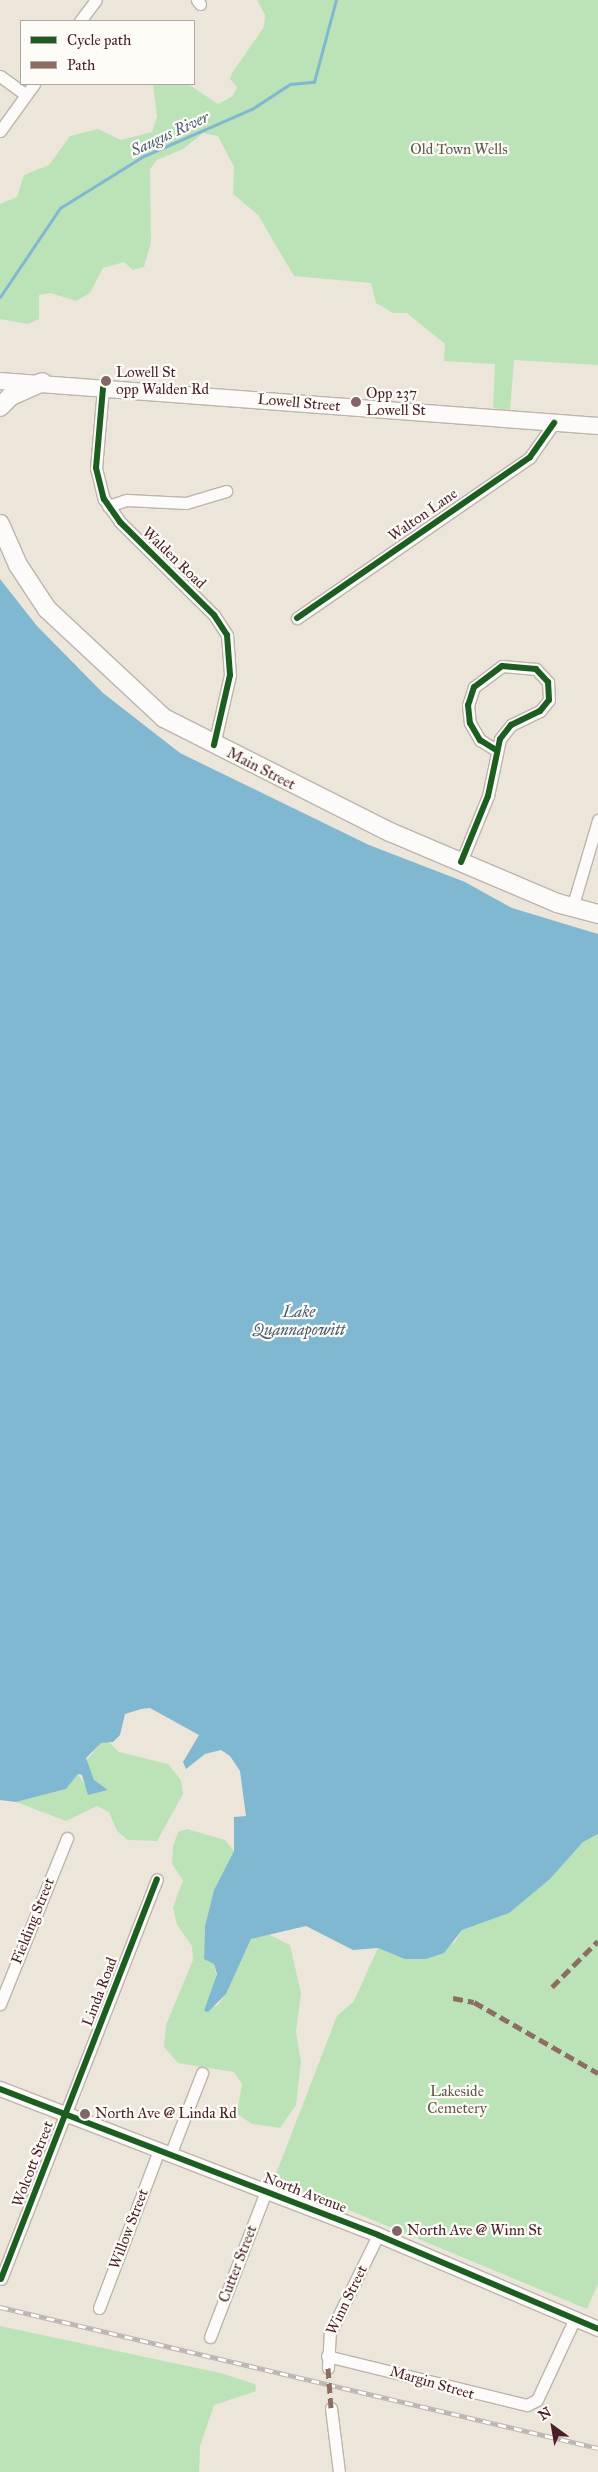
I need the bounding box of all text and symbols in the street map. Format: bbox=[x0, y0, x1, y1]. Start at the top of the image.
legend bbox=[20, 20, 195, 85]
text: Cycle path bbox=[67, 31, 131, 49]
text: Path bbox=[67, 56, 95, 74]
water label: Saugus River bbox=[128, 108, 212, 160]
park label: Old Town Wells bbox=[410, 141, 508, 159]
place label: Lowell St opp Walden Rd bbox=[116, 363, 209, 398]
marker: Lowell St opp Walden Rd bbox=[100, 375, 112, 387]
place label: Opp 237 Lowell St bbox=[366, 384, 426, 419]
street label: Lowell Street bbox=[257, 390, 341, 416]
marker: Opp 237 Lowell St bbox=[350, 396, 362, 408]
street label: Walton Lane bbox=[385, 485, 461, 545]
street label: Walden Road bbox=[139, 523, 209, 593]
street label: Main Street bbox=[224, 744, 298, 794]
water label: Lake Quannapowitt bbox=[253, 1302, 345, 1340]
street label: Fielding Street bbox=[8, 1875, 58, 1967]
street label: Linda Road bbox=[79, 1955, 121, 2029]
park label: Lakeside Cemetery bbox=[427, 2082, 487, 2117]
place label: North Ave @ Linda Rd bbox=[95, 2105, 237, 2123]
marker: North Ave @ Linda Rd bbox=[79, 2108, 91, 2120]
street label: Wolcott Street bbox=[8, 2119, 58, 2209]
street label: North Avenue bbox=[261, 2169, 349, 2217]
street label: Willow Street bbox=[105, 2186, 153, 2272]
place label: North Ave @ Winn St bbox=[407, 2222, 542, 2240]
street label: Cutter Street bbox=[215, 2223, 261, 2305]
marker: North Ave @ Winn St bbox=[391, 2225, 403, 2237]
street label: Winn Street bbox=[322, 2262, 372, 2338]
street label: Margin Street bbox=[388, 2362, 476, 2404]
north arrow bbox=[528, 2402, 578, 2452]
text: N bbox=[535, 2404, 554, 2424]

